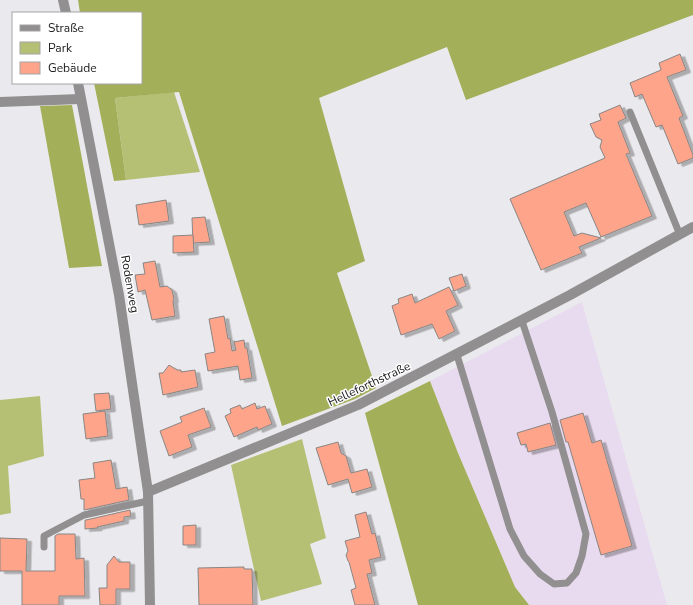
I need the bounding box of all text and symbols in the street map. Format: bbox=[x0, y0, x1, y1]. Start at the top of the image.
legend bbox=[12, 12, 142, 84]
text: Straße bbox=[48, 20, 84, 36]
text: Park bbox=[48, 40, 73, 56]
text: Gebäude bbox=[48, 60, 97, 76]
street label: Rodenweg bbox=[117, 254, 143, 314]
street label: Helleforthstraße bbox=[325, 358, 413, 410]

